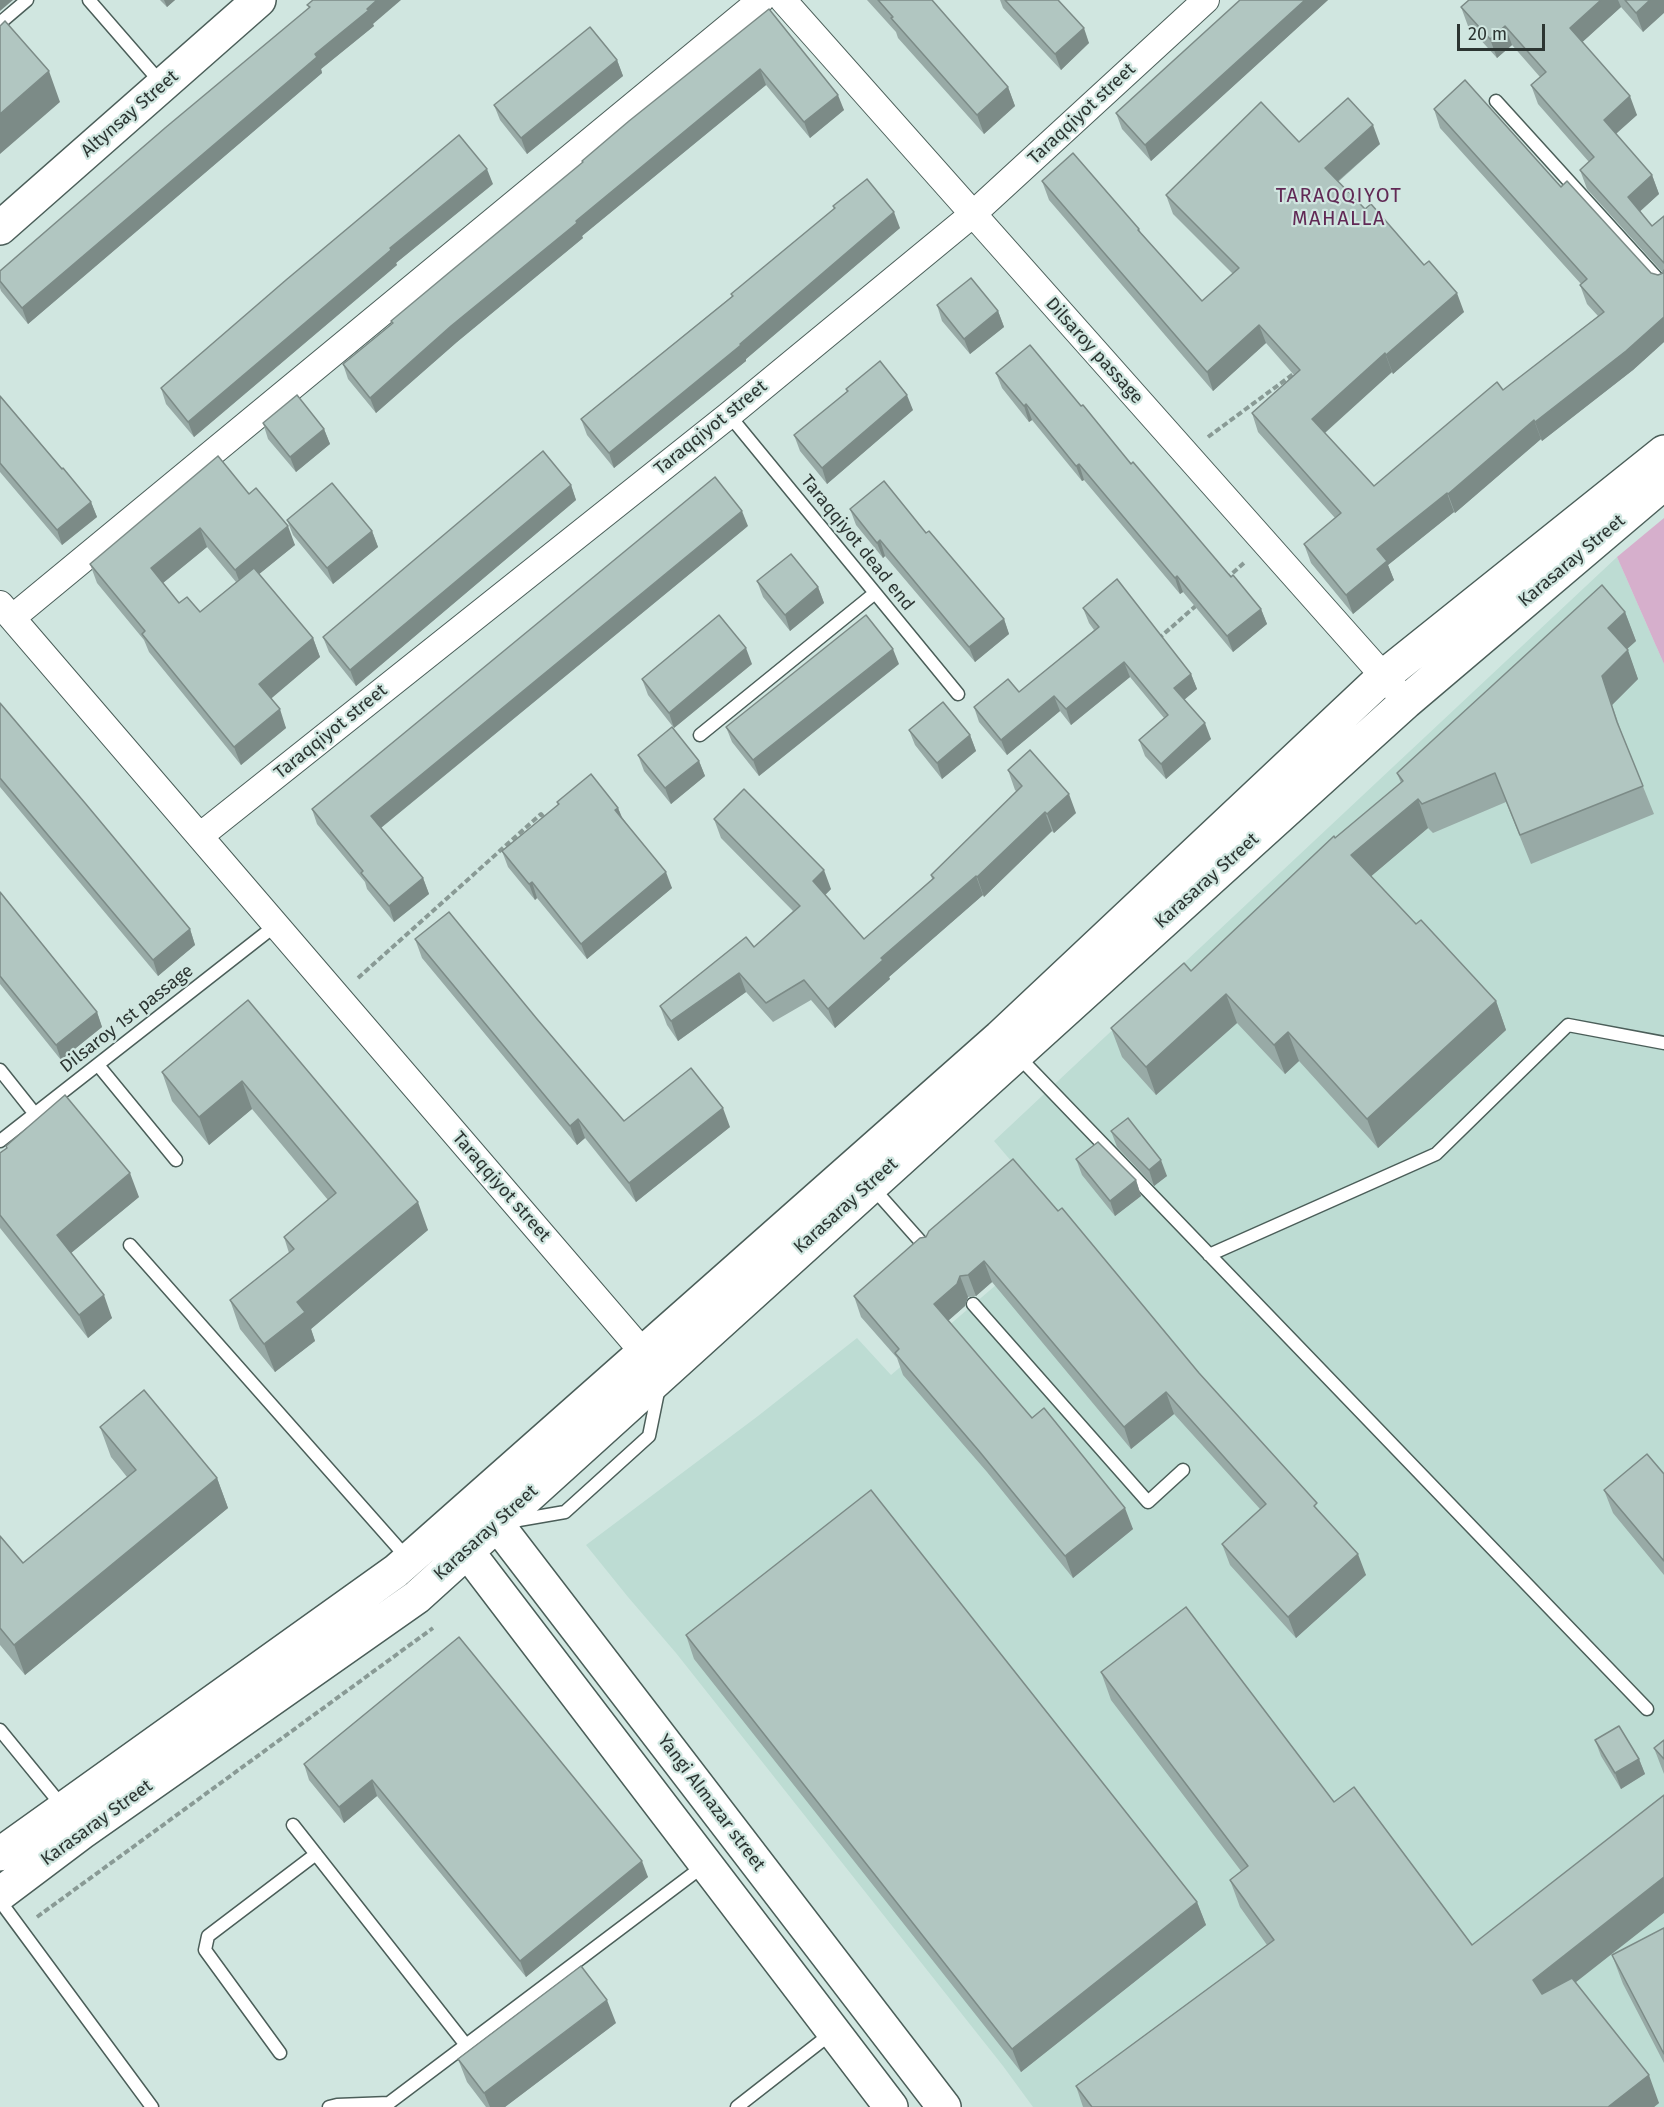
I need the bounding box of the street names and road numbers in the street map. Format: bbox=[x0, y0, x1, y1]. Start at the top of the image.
street label: Taraqqiyot street bbox=[1024, 59, 1140, 169]
street label: Altynsay Street bbox=[77, 66, 183, 162]
street label: Dilsaroy passage bbox=[1041, 293, 1147, 409]
street label: Taraqqiyot street bbox=[650, 376, 772, 480]
street label: Taraqqiyot dead end bbox=[796, 471, 918, 615]
street label: Karasaray Street bbox=[1514, 510, 1630, 612]
street label: Taraqqiyot street bbox=[270, 680, 392, 784]
street label: Karasaray Street bbox=[1151, 829, 1263, 933]
street label: Dilsaroy 1st passage bbox=[56, 960, 198, 1078]
street label: Taraqqiyot street bbox=[447, 1127, 555, 1247]
street label: Karasaray Street bbox=[790, 1154, 902, 1258]
street label: Karasaray Street bbox=[430, 1481, 542, 1585]
street label: Yangi Almazar street bbox=[653, 1730, 769, 1876]
street label: Karasaray Street bbox=[37, 1775, 157, 1871]

